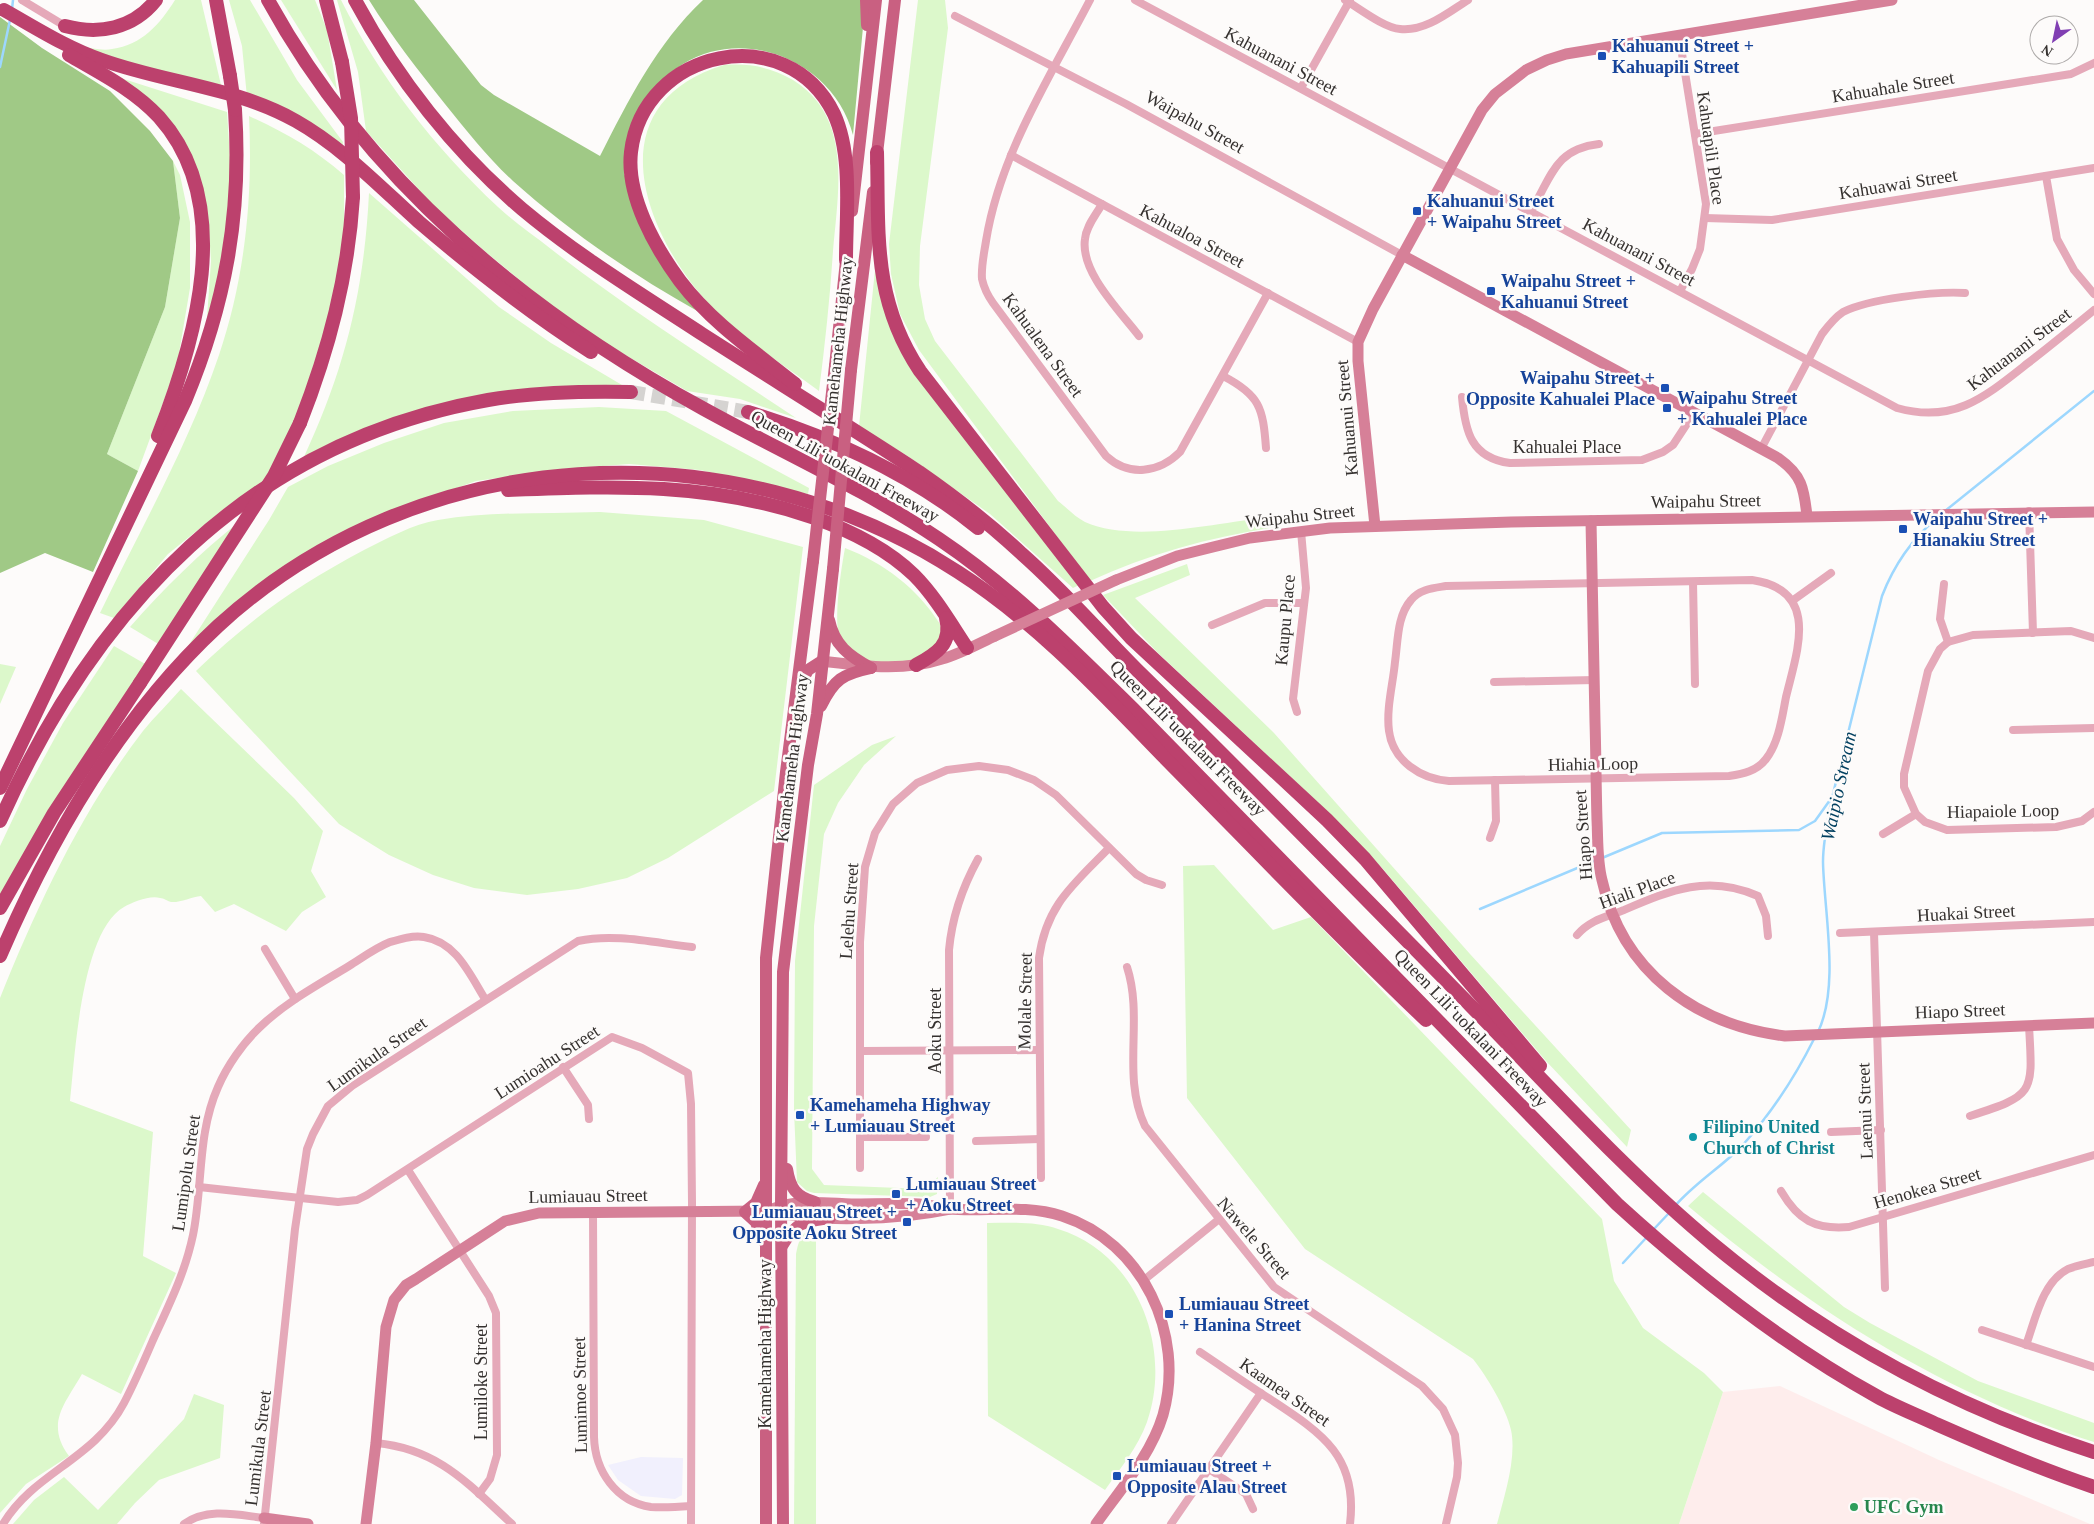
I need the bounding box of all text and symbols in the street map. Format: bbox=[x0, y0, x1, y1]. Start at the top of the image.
north arrow bbox=[2029, 15, 2079, 65]
street label: Kahuanani Street bbox=[1221, 23, 1341, 99]
place label: Kahuanui Street + Kahuapili Street bbox=[1612, 36, 1754, 77]
text: N bbox=[2039, 41, 2056, 60]
marker: Kahuanui Street + Kahuapili Street bbox=[1596, 50, 1608, 62]
street label: Kahuahale Street bbox=[1830, 67, 1956, 107]
street label: Waipahu Street bbox=[1142, 87, 1248, 157]
street label: Kahuapili Place bbox=[1693, 90, 1729, 206]
street label: Kahuawai Street bbox=[1837, 165, 1959, 203]
place label: Kahuanui Street + Waipahu Street bbox=[1427, 191, 1562, 232]
street label: Kahualoa Street bbox=[1136, 200, 1248, 272]
marker: Kahuanui Street + Waipahu Street bbox=[1411, 205, 1423, 217]
street label: Kahuanani Street bbox=[1579, 214, 1699, 290]
street label: Kamehameha Highway bbox=[819, 256, 857, 426]
place label: Waipahu Street + Kahuanui Street bbox=[1501, 271, 1636, 312]
marker: Waipahu Street + Kahuanui Street bbox=[1485, 285, 1497, 297]
street label: Kahualena Street bbox=[999, 289, 1087, 401]
street label: Kahuanani Street bbox=[1963, 304, 2075, 394]
street label: Kahuanui Street bbox=[1332, 359, 1362, 477]
place label: Waipahu Street + Opposite Kahualei Place bbox=[1466, 368, 1655, 409]
marker: Waipahu Street + Opposite Kahualei Place bbox=[1659, 382, 1671, 394]
place label: Waipahu Street + Kahualei Place bbox=[1677, 388, 1807, 429]
marker: Waipahu Street + Kahualei Place bbox=[1661, 402, 1673, 414]
street label: Queen Liliʻuokalani Freeway bbox=[747, 406, 943, 526]
street label: Kahualei Place bbox=[1513, 437, 1621, 457]
street label: Waipahu Street bbox=[1651, 490, 1761, 512]
street label: Waipahu Street bbox=[1244, 500, 1356, 532]
place label: Waipahu Street + Hianakiu Street bbox=[1913, 509, 2048, 550]
marker: Waipahu Street + Hianakiu Street bbox=[1897, 523, 1909, 535]
street label: Kaupu Place bbox=[1271, 574, 1299, 666]
street label: Queen Liliʻuokalani Freeway bbox=[1106, 656, 1270, 820]
street label: Kamehameha Highway bbox=[772, 673, 812, 843]
water label: Waipio Stream bbox=[1817, 730, 1860, 843]
street label: Hiahia Loop bbox=[1548, 753, 1638, 775]
street label: Hiapo Street bbox=[1570, 789, 1596, 881]
street label: Hiapaiole Loop bbox=[1947, 800, 2059, 822]
street label: Lelehu Street bbox=[836, 862, 862, 960]
street label: Hiali Place bbox=[1596, 867, 1678, 913]
street label: Huakai Street bbox=[1916, 900, 2016, 926]
street label: Queen Liliʻuokalani Freeway bbox=[1390, 945, 1552, 1111]
street label: Molale Street bbox=[1014, 952, 1036, 1050]
street label: Aoku Street bbox=[925, 988, 945, 1074]
street label: Hiapo Street bbox=[1914, 999, 2006, 1023]
street label: Lumikula Street bbox=[324, 1012, 430, 1096]
street label: Lumioahu Street bbox=[491, 1021, 603, 1103]
street label: Laenui Street bbox=[1853, 1062, 1877, 1160]
place label: Kamehameha Highway + Lumiauau Street bbox=[810, 1095, 991, 1136]
marker: Kamehameha Highway + Lumiauau Street bbox=[794, 1109, 806, 1121]
street label: Lumipolu Street bbox=[168, 1113, 204, 1233]
place label: Filipino United Church of Christ bbox=[1703, 1117, 1835, 1158]
marker: Filipino United Church of Christ bbox=[1687, 1131, 1699, 1143]
street label: Henokea Street bbox=[1871, 1163, 1983, 1213]
place label: Lumiauau Street + Aoku Street bbox=[906, 1174, 1036, 1215]
street label: Lumiauau Street bbox=[528, 1185, 648, 1207]
marker: Lumiauau Street + Aoku Street bbox=[890, 1188, 902, 1200]
street label: Nawele Street bbox=[1213, 1193, 1295, 1283]
place label: Lumiauau Street + Opposite Aoku Street bbox=[732, 1202, 897, 1243]
marker: Lumiauau Street + Opposite Aoku Street bbox=[901, 1216, 913, 1228]
street label: Kamehameha Highway bbox=[755, 1259, 775, 1429]
place label: Lumiauau Street + Hanina Street bbox=[1179, 1294, 1309, 1335]
marker: Lumiauau Street + Hanina Street bbox=[1163, 1308, 1175, 1320]
street label: Lumiloke Street bbox=[471, 1324, 491, 1440]
street label: Lumimoe Street bbox=[569, 1337, 591, 1453]
street label: Kaamea Street bbox=[1236, 1354, 1334, 1430]
street label: Lumikula Street bbox=[241, 1389, 275, 1507]
place label: Lumiauau Street + Opposite Alau Street bbox=[1127, 1456, 1287, 1497]
marker: Lumiauau Street + Opposite Alau Street bbox=[1111, 1470, 1123, 1482]
place label: UFC Gym bbox=[1864, 1497, 1944, 1517]
marker: UFC Gym bbox=[1848, 1501, 1860, 1513]

